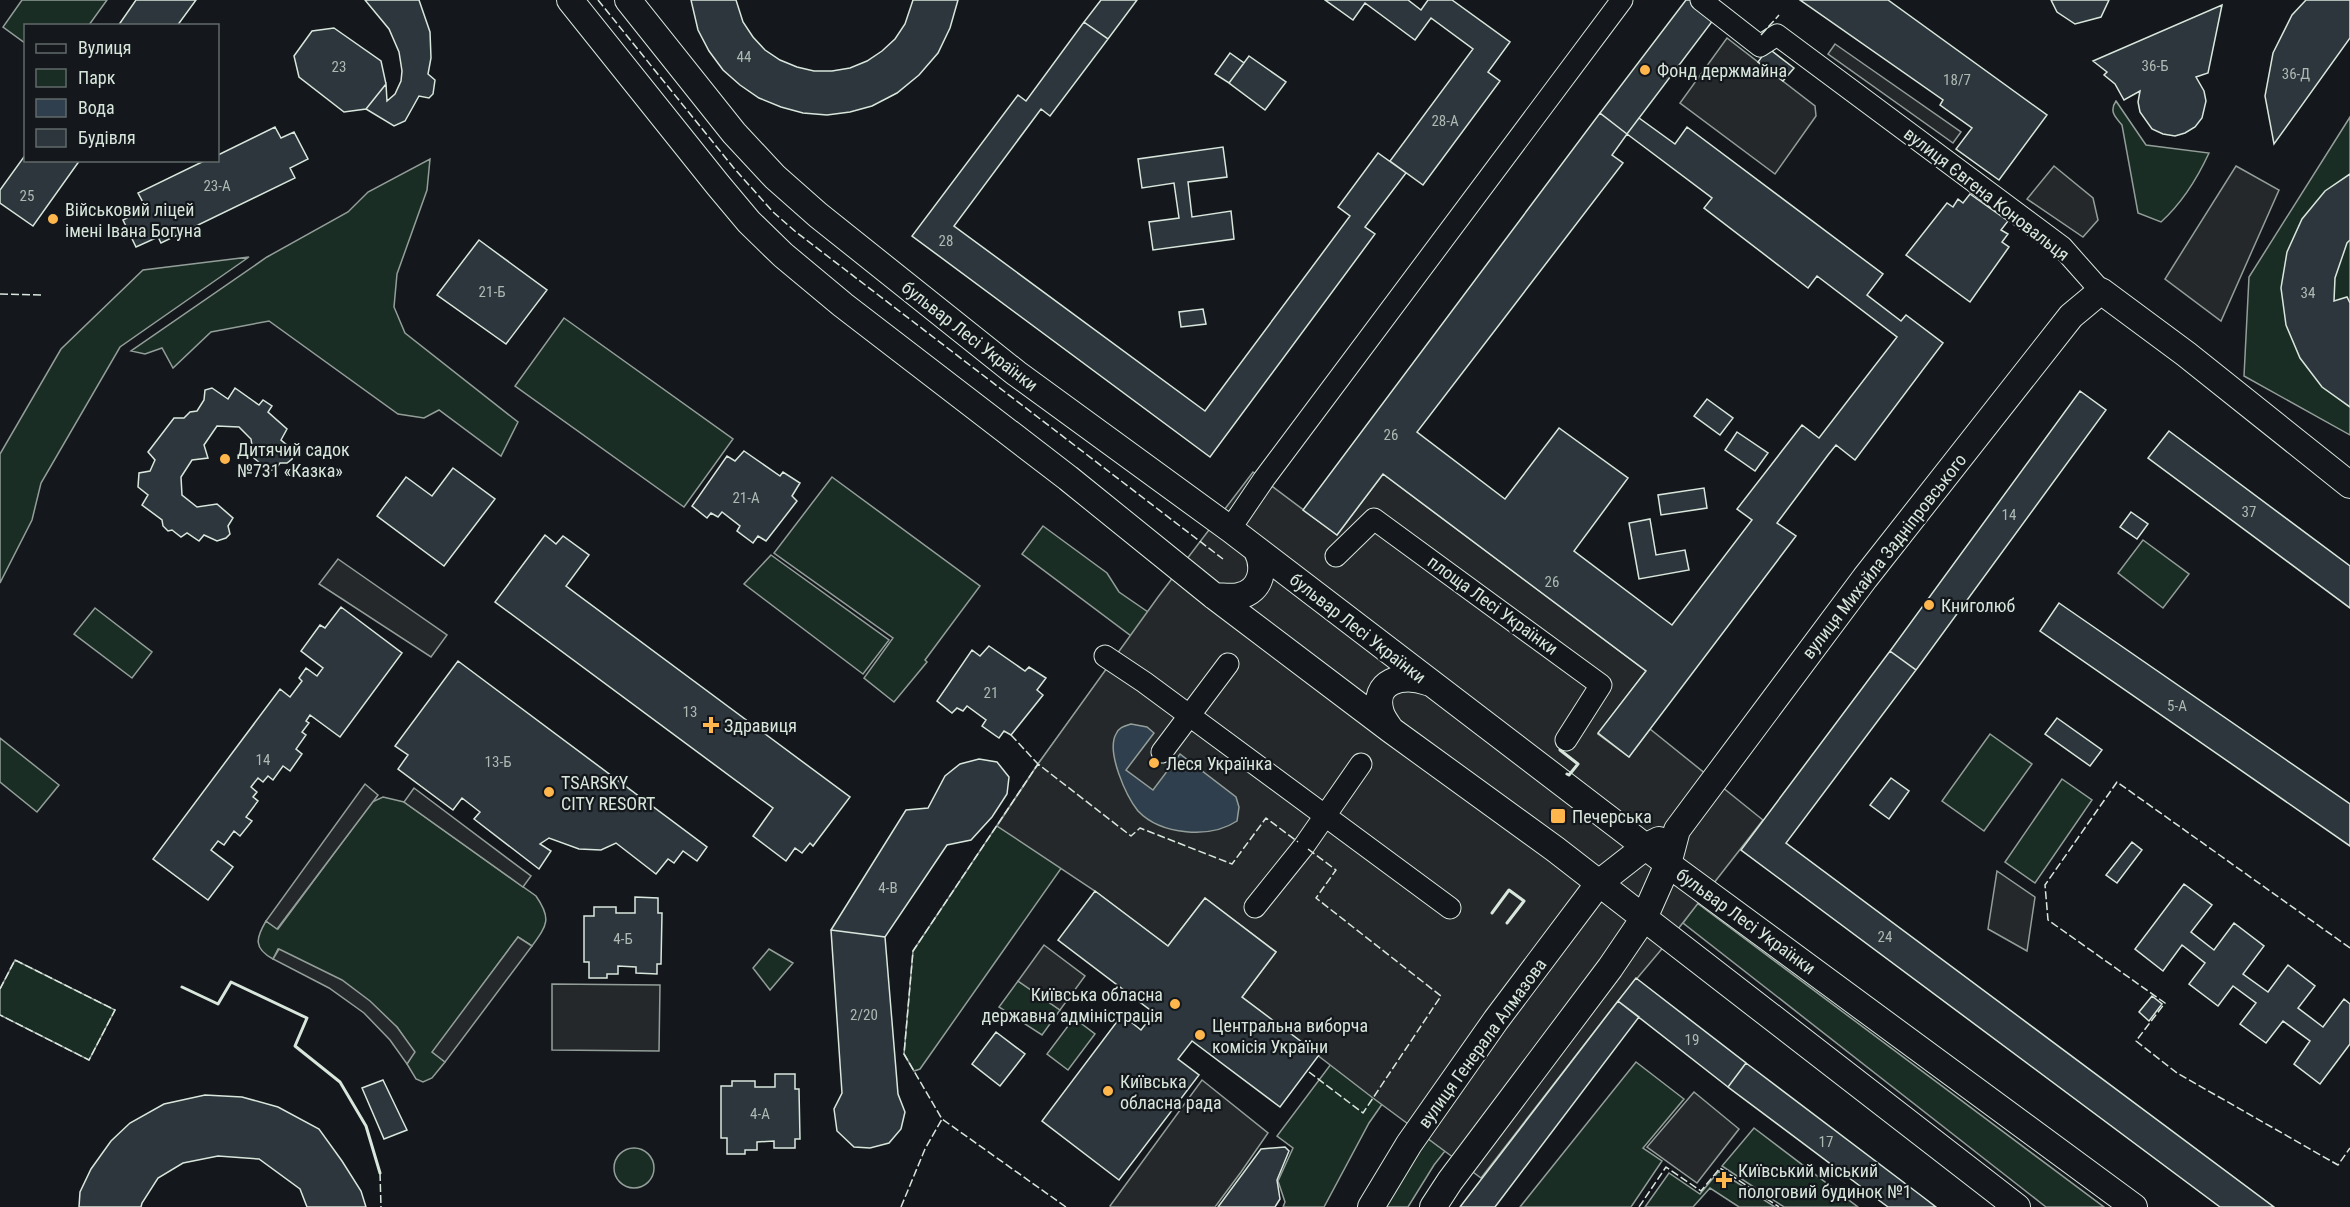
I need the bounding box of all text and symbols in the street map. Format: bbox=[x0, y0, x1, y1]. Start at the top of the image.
legend bbox=[24, 24, 219, 162]
text: Вулиця bbox=[78, 37, 132, 58]
house number: 44 bbox=[737, 48, 751, 66]
house number: 36-Б bbox=[2142, 57, 2168, 75]
house number: 23 bbox=[332, 58, 346, 76]
place label: Фонд держмайна bbox=[1657, 60, 1787, 81]
marker: Фонд держмайна bbox=[1638, 63, 1652, 77]
house number: 36-Д bbox=[2282, 65, 2310, 83]
text: Парк bbox=[78, 67, 116, 88]
house number: 18/7 bbox=[1943, 71, 1971, 89]
text: Вода bbox=[78, 97, 115, 118]
house number: 28-А bbox=[1431, 112, 1459, 130]
street label: вулиця Євгена Коновальця bbox=[1900, 123, 2074, 265]
text: Будівля bbox=[78, 127, 136, 148]
house number: 23-А bbox=[203, 177, 231, 195]
house number: 25 bbox=[20, 187, 34, 205]
place label: Військовий ліцей імені Івана Богуна bbox=[65, 199, 202, 241]
marker: Військовий ліцей імені Івана Богуна bbox=[46, 212, 60, 226]
house number: 28 bbox=[939, 232, 953, 250]
street label: бульвар Лесі Українки bbox=[898, 276, 1042, 396]
house number: 21-Б bbox=[479, 283, 505, 301]
house number: 34 bbox=[2301, 284, 2315, 302]
house number: 26 bbox=[1384, 426, 1398, 444]
place label: Дитячий садок №731 «Казка» bbox=[237, 439, 350, 481]
street label: вулиця Михайла Задніпровського bbox=[1797, 449, 1971, 663]
marker: Дитячий садок №731 «Казка» bbox=[218, 452, 232, 466]
house number: 21-А bbox=[732, 489, 760, 507]
house number: 37 bbox=[2242, 503, 2256, 521]
house number: 14 bbox=[2002, 506, 2016, 524]
street label: площа Лесі Українки bbox=[1424, 551, 1562, 659]
street label: бульвар Лесі Українки bbox=[1286, 568, 1430, 688]
house number: 26 bbox=[1545, 573, 1559, 591]
place label: Книголюб bbox=[1941, 595, 2016, 616]
marker: Книголюб bbox=[1922, 598, 1936, 612]
house number: 21 bbox=[984, 684, 998, 702]
house number: 5-А bbox=[2167, 697, 2187, 715]
house number: 13 bbox=[683, 703, 697, 721]
place label: Здравиця bbox=[724, 715, 797, 736]
marker: Здравиця bbox=[702, 716, 720, 734]
house number: 14 bbox=[256, 751, 270, 769]
house number: 13-Б bbox=[485, 753, 511, 771]
place label: Леся Українка bbox=[1166, 753, 1272, 774]
marker: Леся Українка bbox=[1147, 756, 1161, 770]
place label: TSARSKY CITY RESORT bbox=[561, 772, 655, 814]
marker: TSARSKY CITY RESORT bbox=[542, 785, 556, 799]
place label: Печерська bbox=[1572, 806, 1652, 827]
marker: Печерська bbox=[1549, 807, 1567, 825]
street label: бульвар Лесі Українки bbox=[1672, 863, 1820, 979]
house number: 4-В bbox=[878, 879, 898, 897]
house number: 24 bbox=[1878, 928, 1892, 946]
house number: 4-Б bbox=[613, 930, 633, 948]
street label: вулиця Генерала Алмазова bbox=[1414, 954, 1550, 1132]
place label: Київська обласна державна адміністрація bbox=[982, 984, 1163, 1026]
marker: Київська обласна державна адміністрація bbox=[1168, 997, 1182, 1011]
house number: 2/20 bbox=[850, 1006, 878, 1024]
place label: Центральна виборча комісія України bbox=[1212, 1015, 1368, 1057]
marker: Центральна виборча комісія України bbox=[1193, 1028, 1207, 1042]
house number: 19 bbox=[1685, 1031, 1699, 1049]
place label: Київська обласна рада bbox=[1120, 1071, 1222, 1113]
marker: Київська обласна рада bbox=[1101, 1084, 1115, 1098]
house number: 4-А bbox=[750, 1105, 770, 1123]
house number: 17 bbox=[1819, 1133, 1833, 1151]
place label: Київський міський пологовий будинок №1 bbox=[1738, 1160, 1912, 1202]
marker: Київський міський пологовий будинок №1 bbox=[1715, 1171, 1733, 1189]

